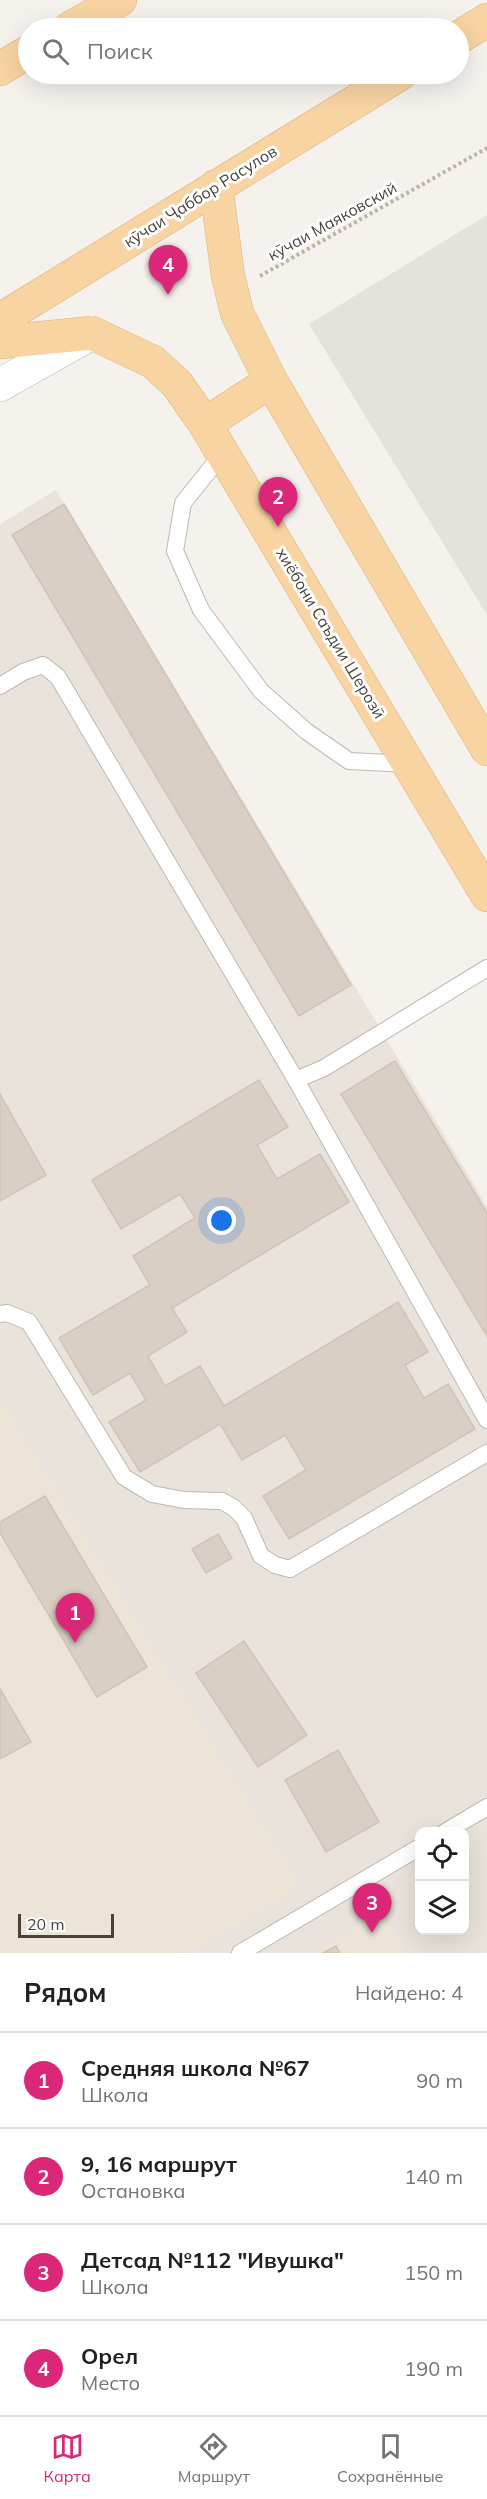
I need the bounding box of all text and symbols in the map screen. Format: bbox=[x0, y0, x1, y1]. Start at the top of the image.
search box bbox=[18, 18, 469, 84]
icon: search bbox=[39, 35, 72, 68]
text: Поиск bbox=[87, 37, 153, 65]
street label: кӯчаи Ҷаббор Расулов bbox=[120, 141, 280, 251]
street label: кӯчаи Маяковский bbox=[264, 177, 400, 265]
pin: 4 bbox=[148, 246, 188, 295]
pin: 2 bbox=[258, 478, 298, 527]
street label: хиёбони Саъдии Шерозӣ bbox=[272, 544, 390, 722]
your location bbox=[207, 1206, 236, 1235]
pin: 1 bbox=[56, 1594, 94, 1643]
map controls bbox=[415, 1827, 469, 1935]
button: locate bbox=[415, 1827, 469, 1881]
button: layers bbox=[415, 1881, 469, 1935]
pin: 3 bbox=[352, 1884, 392, 1933]
scale bar bbox=[18, 1911, 114, 1938]
text: 20 m bbox=[27, 1914, 64, 1934]
text: Рядом bbox=[24, 1976, 107, 2009]
text: Найдено: 4 bbox=[355, 1980, 463, 2005]
text: Средняя школа №67 bbox=[81, 2054, 310, 2082]
text: 1 bbox=[38, 2068, 50, 2093]
text: 90 m bbox=[416, 2068, 463, 2093]
text: Школа bbox=[81, 2082, 149, 2107]
text: 9, 16 маршрут bbox=[81, 2150, 237, 2178]
text: 2 bbox=[38, 2164, 50, 2189]
text: 140 m bbox=[404, 2164, 463, 2189]
text: Остановка bbox=[81, 2178, 186, 2203]
text: Детсад №112 "Ивушка" bbox=[81, 2246, 344, 2274]
text: 3 bbox=[38, 2260, 50, 2285]
text: 150 m bbox=[404, 2260, 463, 2285]
text: Школа bbox=[81, 2274, 149, 2299]
text: Орел bbox=[81, 2342, 138, 2370]
text: 4 bbox=[38, 2356, 50, 2381]
text: 190 m bbox=[404, 2356, 463, 2381]
text: Место bbox=[81, 2370, 140, 2395]
tab: Карта bbox=[44, 2430, 91, 2486]
tab: Маршрут bbox=[178, 2430, 250, 2486]
tab: Сохранённые bbox=[337, 2430, 443, 2486]

